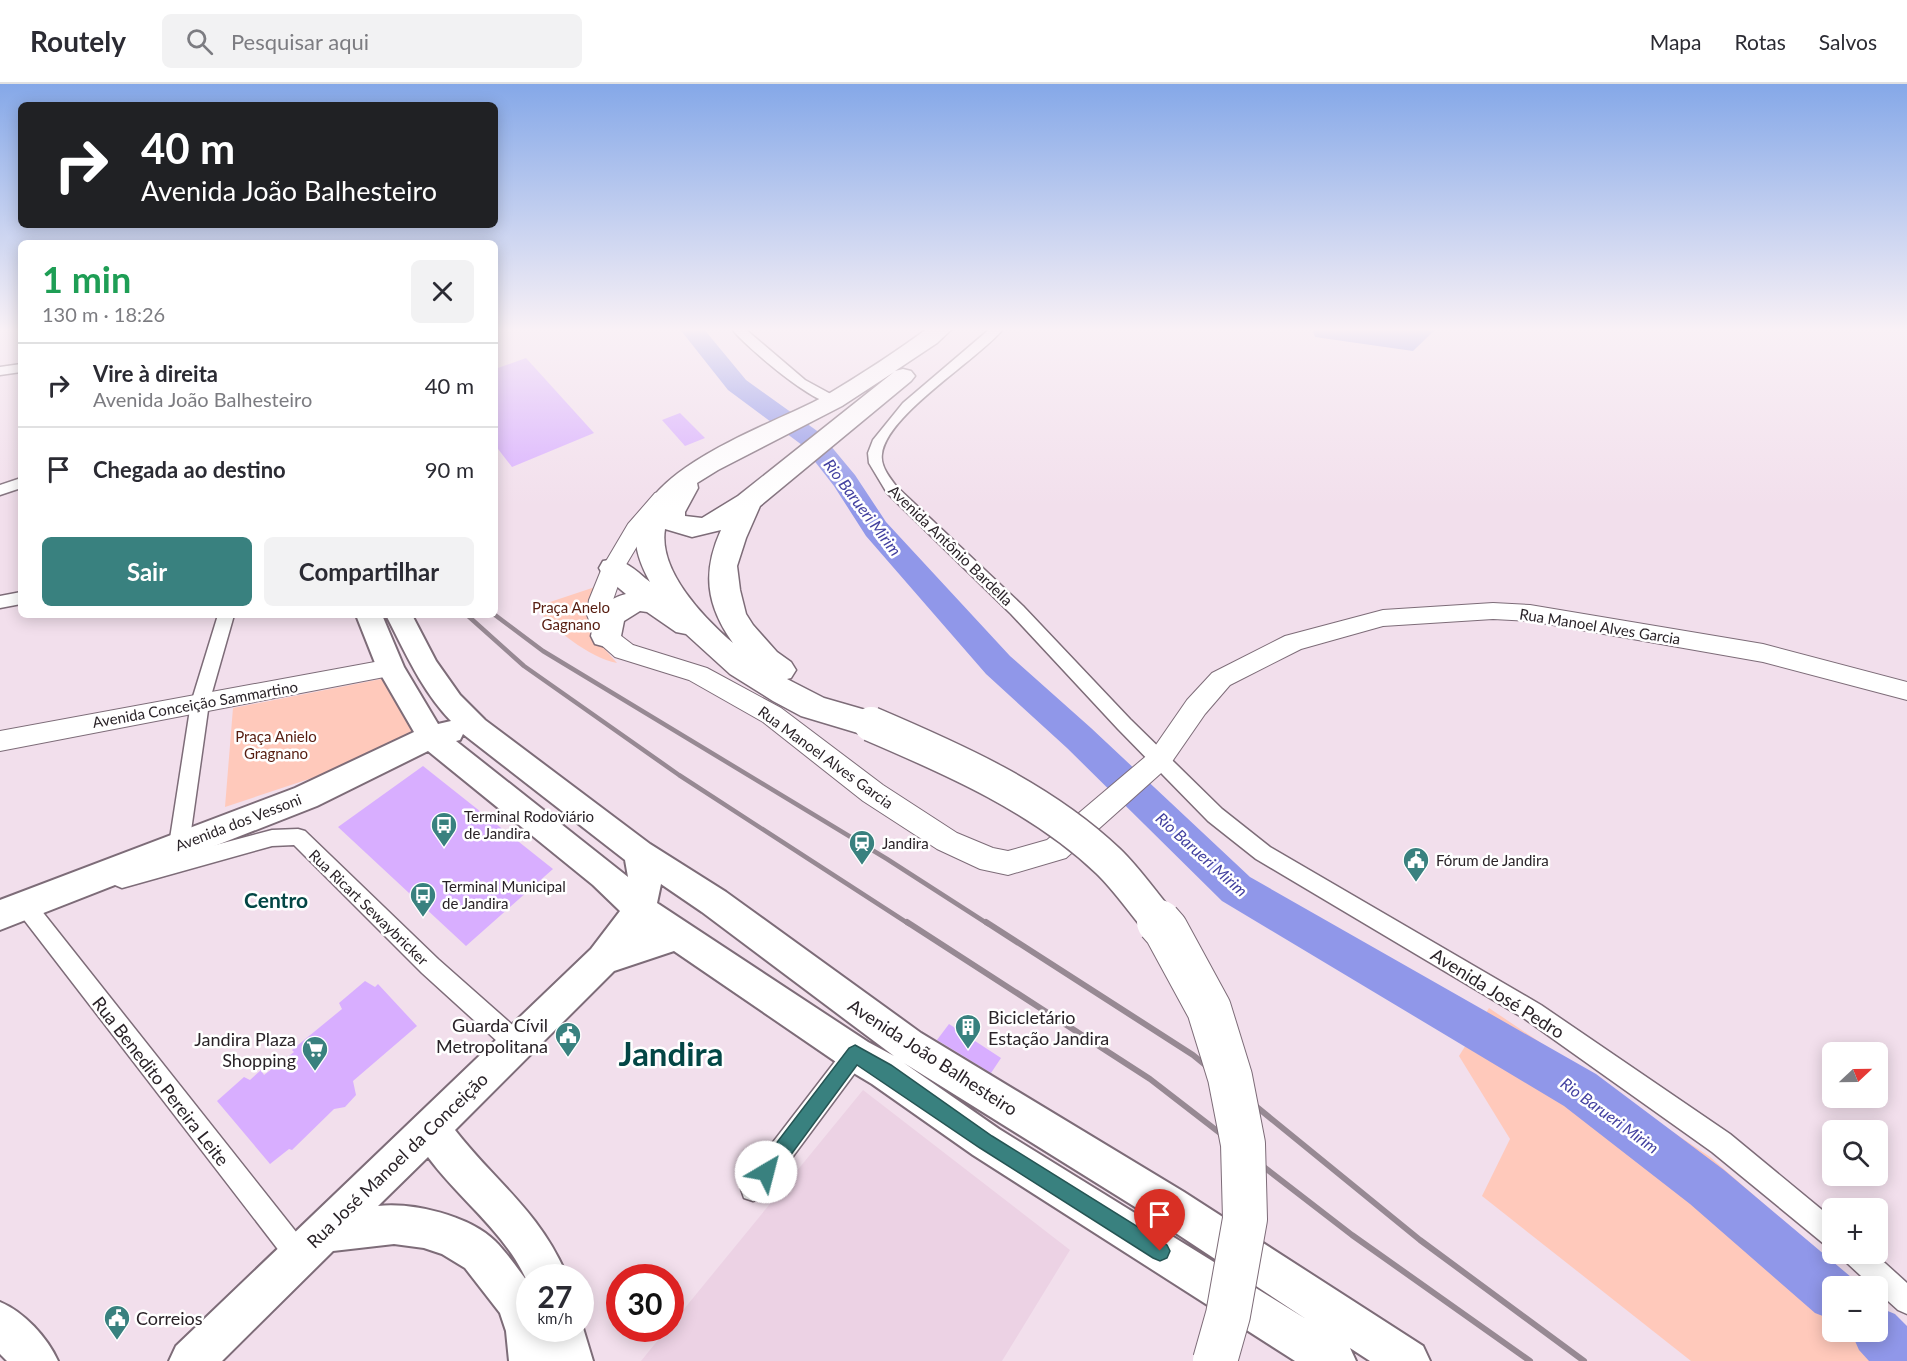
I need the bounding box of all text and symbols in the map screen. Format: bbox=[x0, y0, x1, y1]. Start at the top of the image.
search box bbox=[162, 14, 582, 68]
text: Routely bbox=[30, 24, 126, 58]
icon: search bbox=[183, 25, 216, 58]
text: Pesquisar aqui bbox=[231, 28, 369, 55]
text: Mapa bbox=[1650, 29, 1702, 54]
text: Rotas bbox=[1735, 29, 1786, 54]
text: Salvos bbox=[1819, 29, 1877, 54]
text: 40 m bbox=[141, 123, 235, 173]
icon: right bbox=[42, 126, 120, 204]
text: Avenida João Balhesteiro bbox=[141, 174, 437, 207]
text: 1 min bbox=[42, 257, 131, 301]
button: close bbox=[411, 260, 474, 323]
text: 130 m · 18:26 bbox=[42, 302, 165, 326]
text: Vire à direita bbox=[93, 360, 218, 387]
icon: right bbox=[42, 369, 75, 402]
text: 40 m bbox=[425, 372, 474, 399]
text: Avenida João Balhesteiro bbox=[93, 387, 312, 411]
icon: arrive bbox=[42, 453, 75, 486]
water label: Rio Barueri Mirim bbox=[820, 455, 906, 559]
text: Chegada ao destino bbox=[93, 456, 286, 483]
text: 90 m bbox=[425, 456, 474, 483]
street label: Avenida Antônio Bardella bbox=[885, 481, 1017, 609]
button: Sair bbox=[42, 537, 252, 606]
button: Compartilhar bbox=[264, 537, 474, 606]
park label: Praça Anelo Gagnano bbox=[532, 598, 610, 633]
street label: Rua Manoel Alves Garcia bbox=[1518, 604, 1682, 648]
street label: Avenida Conceição Sammartino bbox=[91, 677, 299, 731]
street label: Rua Manoel Alves Garcia bbox=[755, 702, 897, 812]
park label: Praça Anielo Gragnano bbox=[235, 727, 317, 762]
street label: Avenida dos Vessoni bbox=[172, 790, 304, 854]
place label: Terminal Rodoviário de Jandira bbox=[464, 807, 594, 842]
water label: Rio Barueri Mirim bbox=[1152, 808, 1252, 900]
bus stop icon: Terminal Rodoviário de Jandira bbox=[429, 810, 459, 848]
station icon: Jandira bbox=[847, 828, 877, 866]
place label: Jandira bbox=[882, 834, 929, 852]
street label: Rua Ricart Sewaybricker bbox=[306, 845, 433, 969]
public building icon: Fórum de Jandira bbox=[1401, 845, 1431, 883]
place label: Fórum de Jandira bbox=[1436, 851, 1549, 869]
place label: Terminal Municipal de Jandira bbox=[442, 877, 566, 912]
bus stop icon: Terminal Municipal de Jandira bbox=[408, 880, 438, 918]
district label: Centro bbox=[244, 887, 308, 912]
street label: Avenida José Pedro bbox=[1427, 943, 1569, 1043]
street label: Rua Benedito Pereira Leite bbox=[88, 992, 234, 1170]
street label: Avenida João Balhesteiro bbox=[844, 994, 1022, 1120]
place label: Bicicletário Estação Jandira bbox=[988, 1006, 1109, 1049]
building icon: Bicicletário Estação Jandira bbox=[953, 1012, 983, 1050]
place label: Guarda Cívil Metropolitana bbox=[436, 1014, 548, 1057]
public building icon: Guarda Cívil Metropolitana bbox=[553, 1020, 583, 1058]
place label: Jandira Plaza Shopping bbox=[194, 1028, 296, 1071]
district label: Jandira bbox=[619, 1033, 723, 1073]
supermarket icon: Jandira Plaza Shopping bbox=[300, 1034, 330, 1072]
north arrow bbox=[1822, 1042, 1888, 1108]
map controls bbox=[1822, 1042, 1888, 1342]
street label: Rua José Manoel da Conceição bbox=[302, 1068, 492, 1252]
water label: Rio Barueri Mirim bbox=[1557, 1073, 1663, 1157]
button: search bbox=[1822, 1120, 1888, 1186]
position arrow bbox=[734, 1140, 798, 1204]
pin bbox=[1134, 1189, 1185, 1251]
icon: arrive bbox=[1143, 1198, 1176, 1231]
button: + bbox=[1822, 1198, 1888, 1264]
speed limit sign: 30 bbox=[606, 1264, 684, 1342]
button: − bbox=[1822, 1276, 1888, 1342]
text: 27 bbox=[538, 1278, 572, 1314]
public building icon: Correios bbox=[102, 1303, 132, 1341]
place label: Correios bbox=[136, 1307, 203, 1329]
text: km/h bbox=[537, 1309, 573, 1327]

